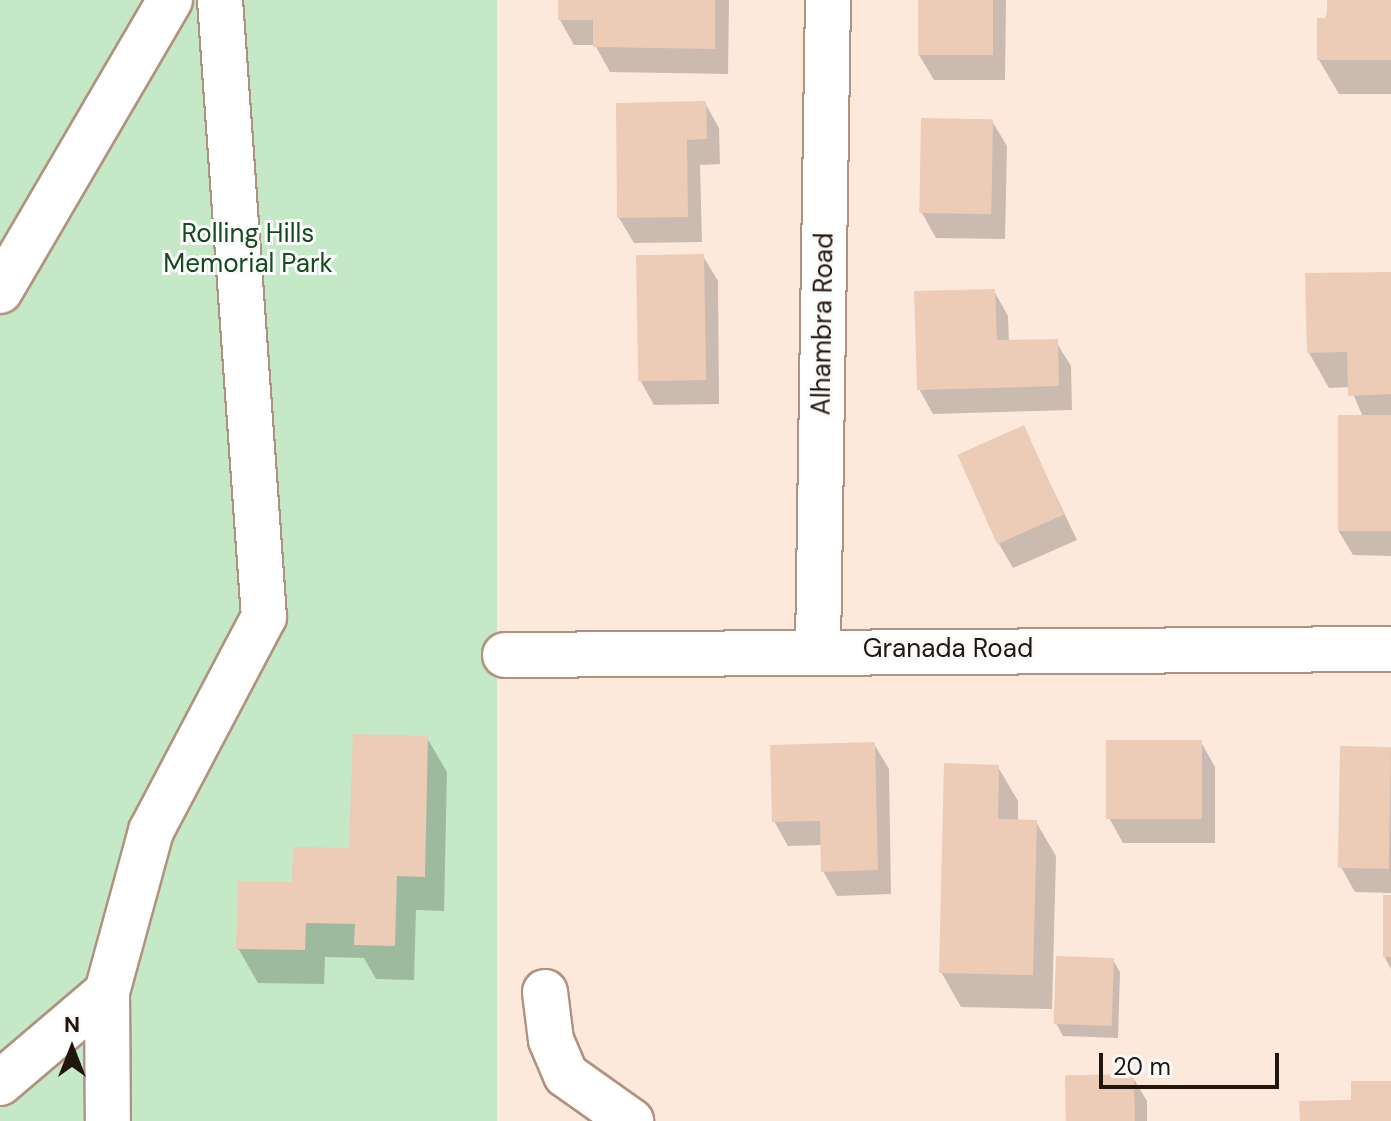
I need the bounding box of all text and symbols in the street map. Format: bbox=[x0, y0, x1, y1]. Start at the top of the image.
park label: Rolling Hills Memorial Park bbox=[163, 218, 333, 280]
street label: Alhambra Road bbox=[806, 232, 840, 416]
street label: Granada Road bbox=[863, 633, 1033, 665]
north arrow bbox=[32, 1009, 112, 1089]
text: N bbox=[64, 1010, 80, 1039]
scale bar bbox=[1103, 1037, 1283, 1087]
text: 20 m bbox=[1113, 1051, 1171, 1082]

